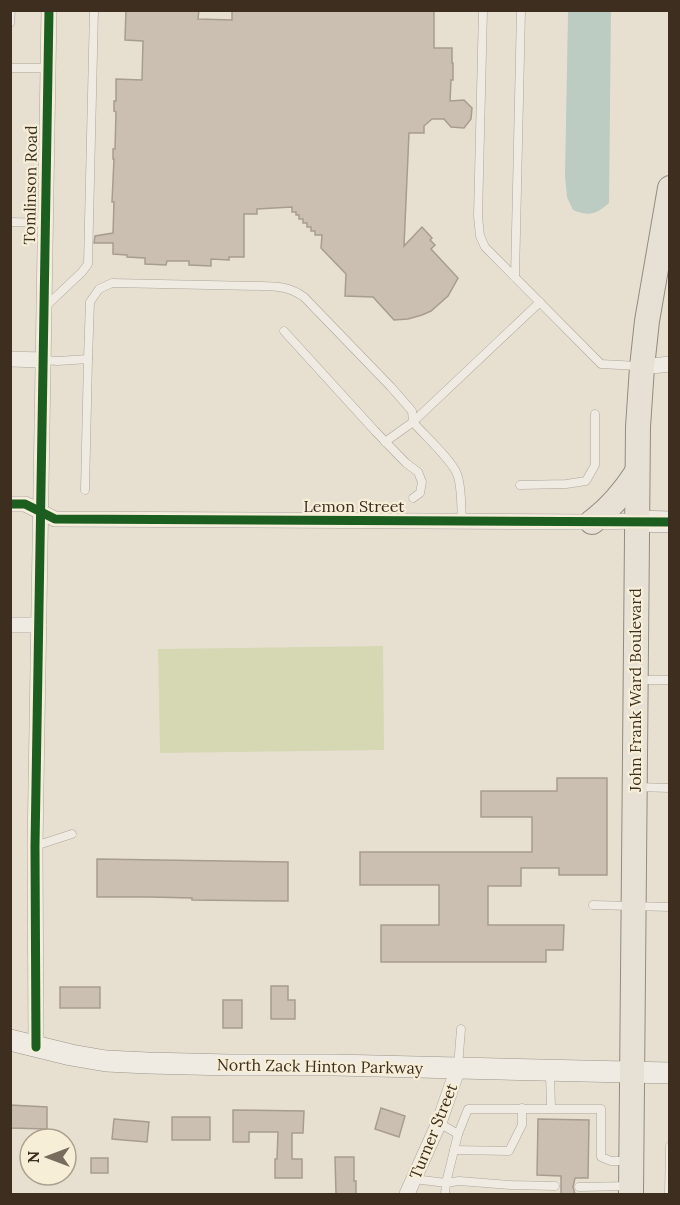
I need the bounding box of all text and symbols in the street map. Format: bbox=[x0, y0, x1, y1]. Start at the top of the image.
street label: Tomlinson Road bbox=[19, 125, 41, 245]
street label: Lemon Street bbox=[304, 496, 405, 516]
street label: John Frank Ward Boulevard bbox=[625, 588, 645, 793]
street label: North Zack Hinton Parkway bbox=[217, 1054, 424, 1078]
street label: Turner Street bbox=[405, 1080, 462, 1182]
north arrow bbox=[18, 1127, 78, 1187]
text: N bbox=[23, 1151, 43, 1163]

